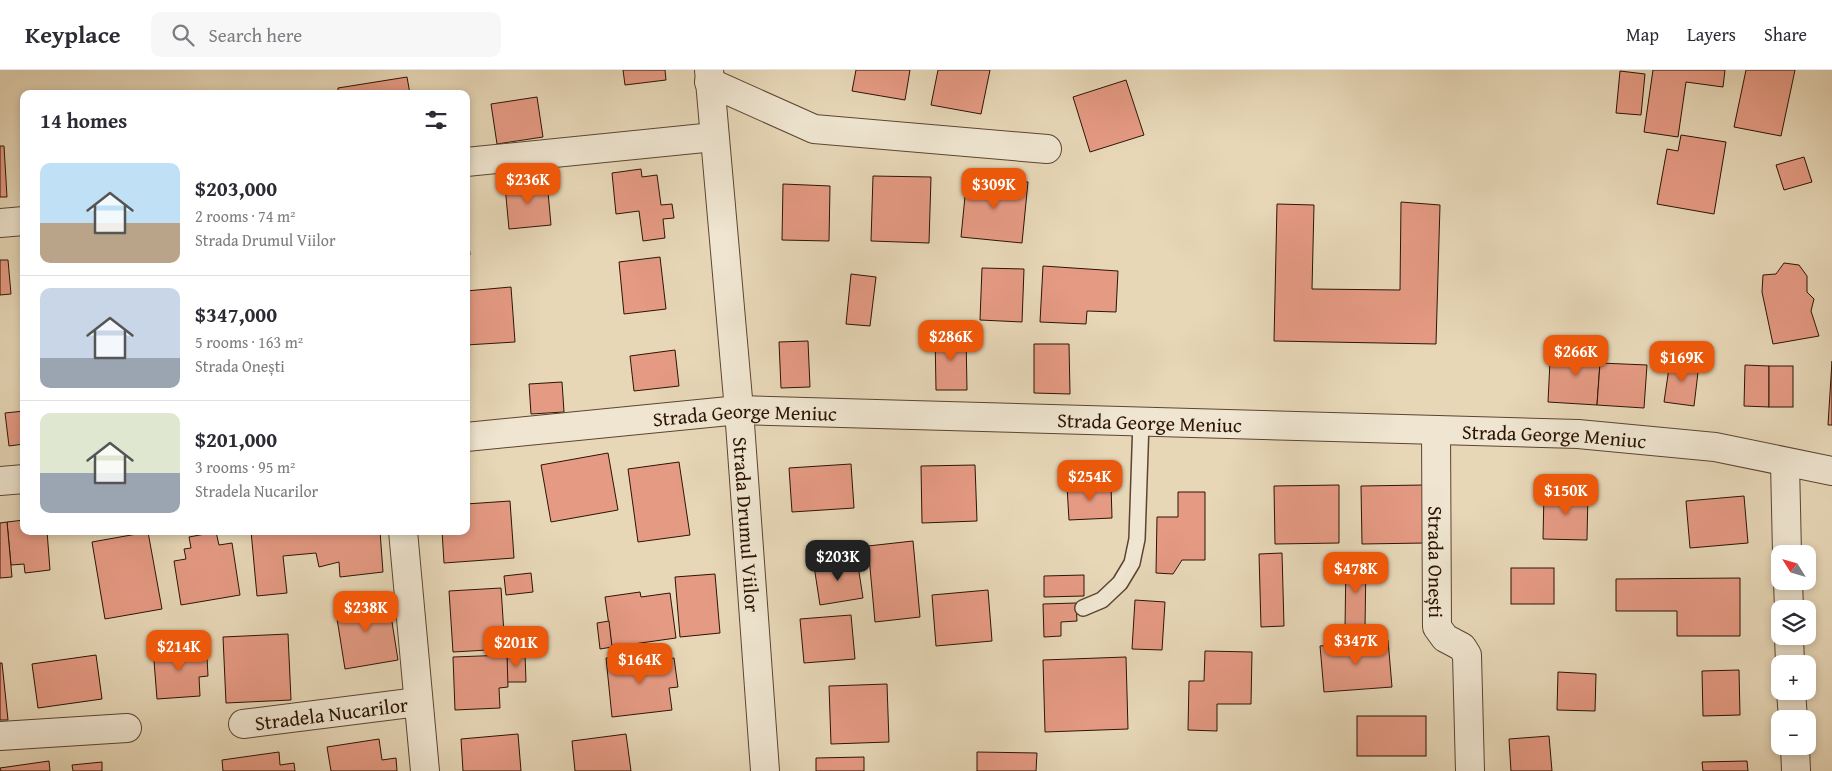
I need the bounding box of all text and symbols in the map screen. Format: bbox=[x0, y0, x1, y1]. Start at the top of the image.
search box bbox=[151, 12, 501, 57]
text: Keyplace bbox=[25, 17, 121, 52]
icon: search bbox=[169, 21, 197, 49]
text: Search here bbox=[209, 21, 302, 49]
text: Map bbox=[1626, 21, 1659, 48]
text: Layers bbox=[1687, 21, 1736, 48]
text: Share bbox=[1764, 21, 1807, 48]
text: 14 homes bbox=[40, 105, 127, 136]
icon: filters bbox=[422, 106, 450, 134]
pin: $236K bbox=[493, 162, 563, 205]
text: $236K bbox=[506, 167, 550, 191]
pin: $309K bbox=[959, 168, 1029, 210]
text: $309K bbox=[972, 172, 1016, 196]
text: $203,000 bbox=[195, 173, 277, 204]
icon: home bbox=[80, 183, 140, 243]
text: 2 rooms · 74 m² bbox=[195, 204, 295, 228]
text: Strada Drumul Viilor bbox=[195, 228, 336, 252]
text: $347,000 bbox=[195, 299, 277, 330]
icon: home bbox=[80, 308, 140, 368]
pin: $286K bbox=[916, 320, 986, 362]
text: $286K bbox=[929, 324, 973, 348]
text: 5 rooms · 163 m² bbox=[195, 330, 303, 354]
pin: $266K bbox=[1541, 334, 1611, 377]
text: $266K bbox=[1554, 339, 1598, 363]
pin: $169K bbox=[1647, 340, 1717, 383]
text: $169K bbox=[1660, 345, 1704, 369]
text: Strada Onești bbox=[195, 354, 285, 378]
street label: Strada George Meniuc bbox=[651, 395, 837, 433]
street label: Strada George Meniuc bbox=[1057, 405, 1242, 439]
street label: Strada George Meniuc bbox=[1462, 416, 1648, 455]
text: $201,000 bbox=[195, 424, 277, 455]
icon: home bbox=[80, 433, 140, 493]
street label: Strada Drumul Viilor bbox=[726, 436, 768, 613]
text: 3 rooms · 95 m² bbox=[195, 455, 295, 479]
pin: $254K bbox=[1055, 460, 1125, 502]
text: $254K bbox=[1068, 464, 1112, 488]
pin: $150K bbox=[1531, 474, 1601, 516]
text: $150K bbox=[1544, 478, 1588, 502]
text: Stradela Nucarilor bbox=[195, 479, 318, 503]
street label: Strada Onești bbox=[1422, 506, 1451, 619]
pin: $203K bbox=[803, 540, 873, 582]
text: $203K bbox=[816, 544, 860, 568]
north arrow bbox=[1771, 545, 1816, 590]
map controls bbox=[1771, 545, 1816, 755]
pin: $478K bbox=[1321, 552, 1391, 594]
text: $478K bbox=[1334, 556, 1378, 580]
pin: $238K bbox=[331, 590, 401, 633]
text: $238K bbox=[344, 595, 388, 619]
button: layers bbox=[1771, 600, 1816, 645]
pin: $347K bbox=[1321, 624, 1391, 666]
pin: $201K bbox=[481, 626, 551, 668]
text: $347K bbox=[1334, 628, 1378, 652]
pin: $214K bbox=[144, 630, 214, 672]
text: $201K bbox=[494, 630, 538, 654]
text: $214K bbox=[157, 634, 201, 658]
pin: $164K bbox=[605, 642, 675, 685]
text: $164K bbox=[618, 647, 662, 671]
button: + bbox=[1771, 655, 1816, 700]
street label: Stradela Nucarilor bbox=[253, 689, 410, 737]
button: − bbox=[1771, 710, 1816, 755]

